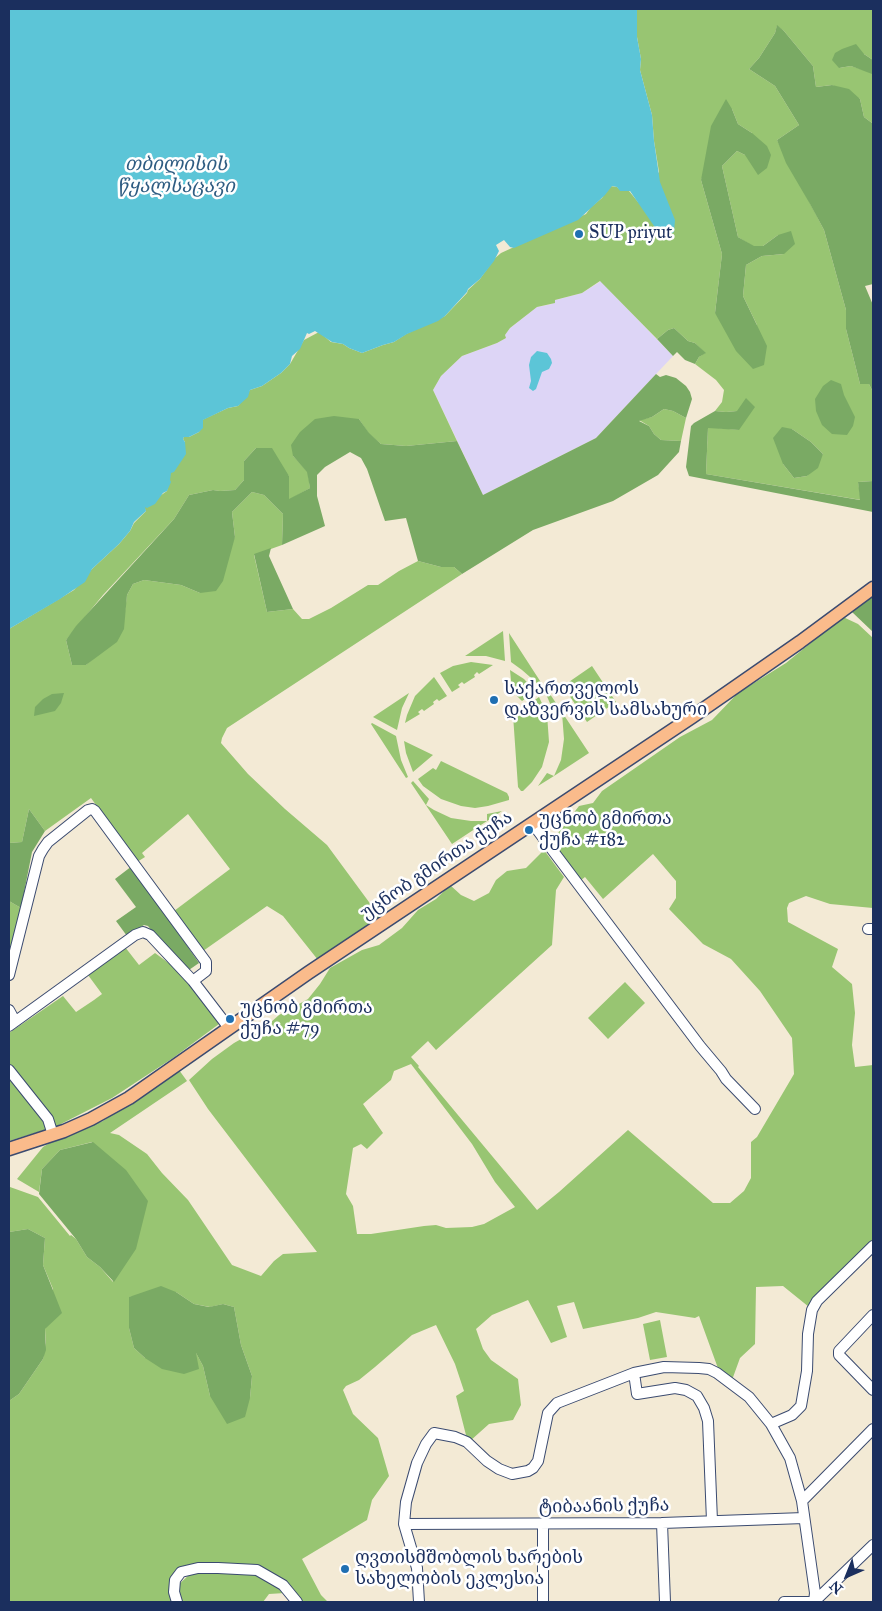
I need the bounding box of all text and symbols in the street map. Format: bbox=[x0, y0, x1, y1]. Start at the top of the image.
water label: თბილისის წყალსაცავი bbox=[117, 154, 235, 198]
place label: SUP priyut bbox=[589, 223, 672, 245]
marker: SUP priyut bbox=[573, 228, 585, 240]
place label: საქართველოს დაზვერვის სამსახური bbox=[504, 679, 707, 722]
marker: საქართველოს დაზვერვის სამსახური bbox=[488, 694, 500, 706]
street label: უცნობ გმირთა ქუჩა bbox=[357, 807, 517, 925]
place label: უცნობ გმირთა ქუჩა #182 bbox=[539, 809, 672, 852]
marker: უცნობ გმირთა ქუჩა #182 bbox=[523, 824, 535, 836]
place label: უცნობ გმირთა ქუჩა #79 bbox=[240, 998, 373, 1040]
marker: უცნობ გმირთა ქუჩა #79 bbox=[224, 1013, 236, 1025]
street label: ტიბაანის ქუჩა bbox=[538, 1495, 670, 1519]
place label: ღვთისმშობლის ხარების სახელობის ეკლესია bbox=[355, 1548, 583, 1590]
north arrow bbox=[822, 1551, 872, 1601]
marker: ღვთისმშობლის ხარების სახელობის ეკლესია bbox=[339, 1563, 351, 1575]
text: N bbox=[826, 1577, 846, 1597]

